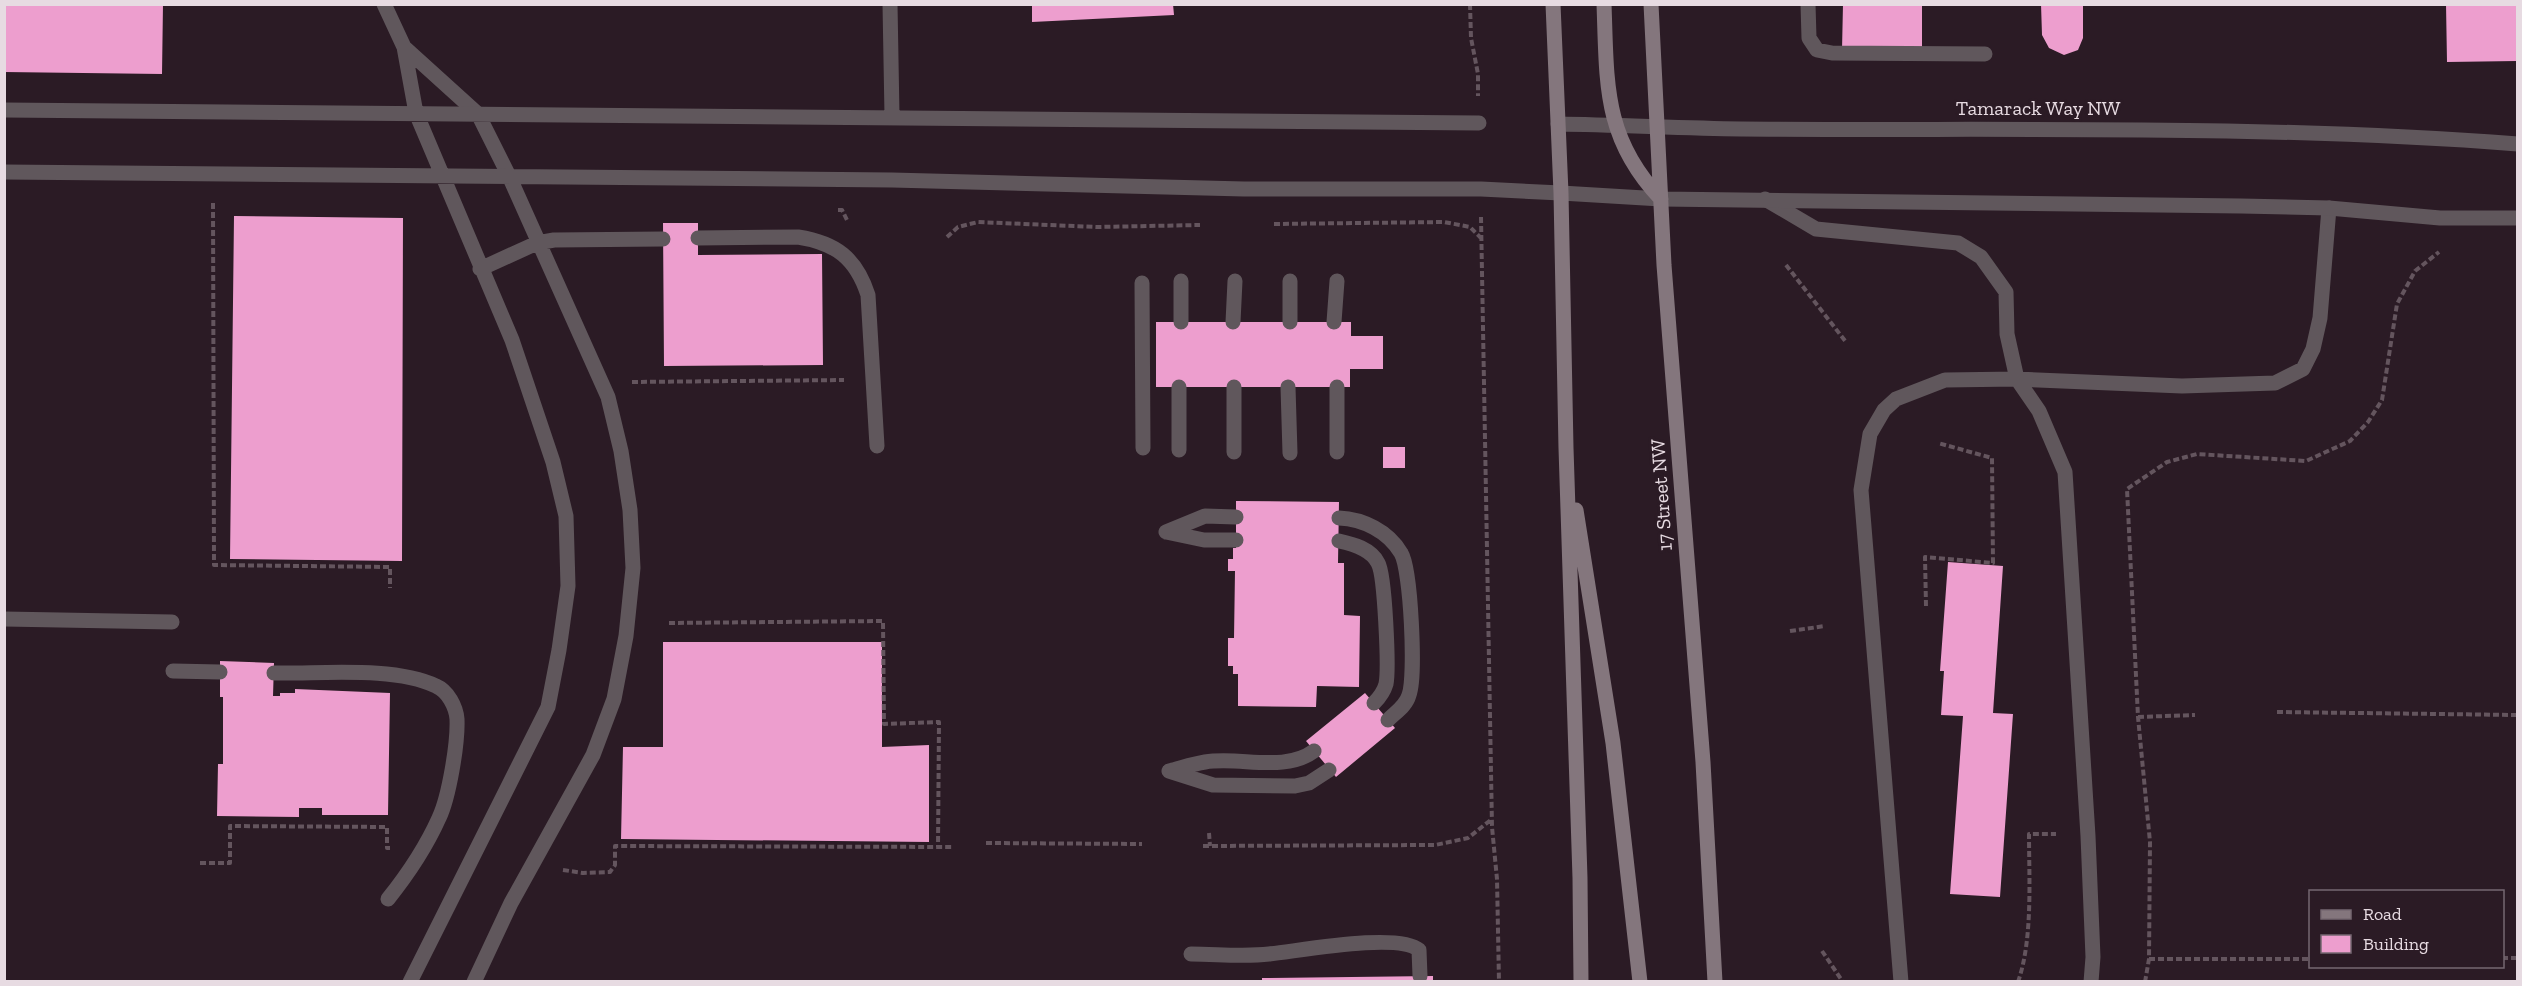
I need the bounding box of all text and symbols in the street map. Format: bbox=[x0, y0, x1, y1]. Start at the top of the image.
street label: Tamarack Way NW bbox=[1956, 96, 2121, 120]
street label: 17 Street NW bbox=[1645, 438, 1677, 552]
legend bbox=[2309, 890, 2504, 968]
text: Road bbox=[2363, 903, 2402, 925]
text: Building bbox=[2363, 933, 2429, 955]

